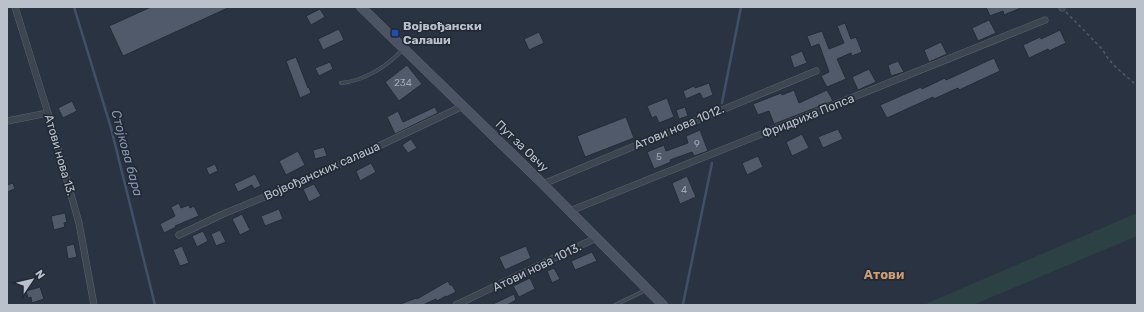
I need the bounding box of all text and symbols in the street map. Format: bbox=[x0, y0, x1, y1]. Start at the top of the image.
place label: Војвођански Салаши bbox=[403, 19, 482, 47]
marker: Војвођански Салаши bbox=[390, 28, 400, 38]
house number: 234 bbox=[394, 77, 412, 89]
street label: Фридриха Попса bbox=[760, 91, 856, 141]
street label: Атови нова 1012. bbox=[632, 102, 726, 152]
water label: Стојкова бара bbox=[108, 108, 146, 198]
street label: Атови нова 13. bbox=[42, 113, 78, 197]
street label: Пут за Овчу bbox=[493, 117, 552, 175]
house number: 9 bbox=[694, 138, 700, 150]
street label: Војвођанских салаша bbox=[262, 139, 382, 203]
house number: 5 bbox=[656, 151, 662, 163]
house number: 4 bbox=[681, 184, 687, 196]
street label: Атови нова 1013. bbox=[490, 240, 584, 294]
north arrow bbox=[12, 260, 52, 300]
district label: Атови bbox=[864, 267, 904, 282]
text: N bbox=[32, 268, 47, 282]

